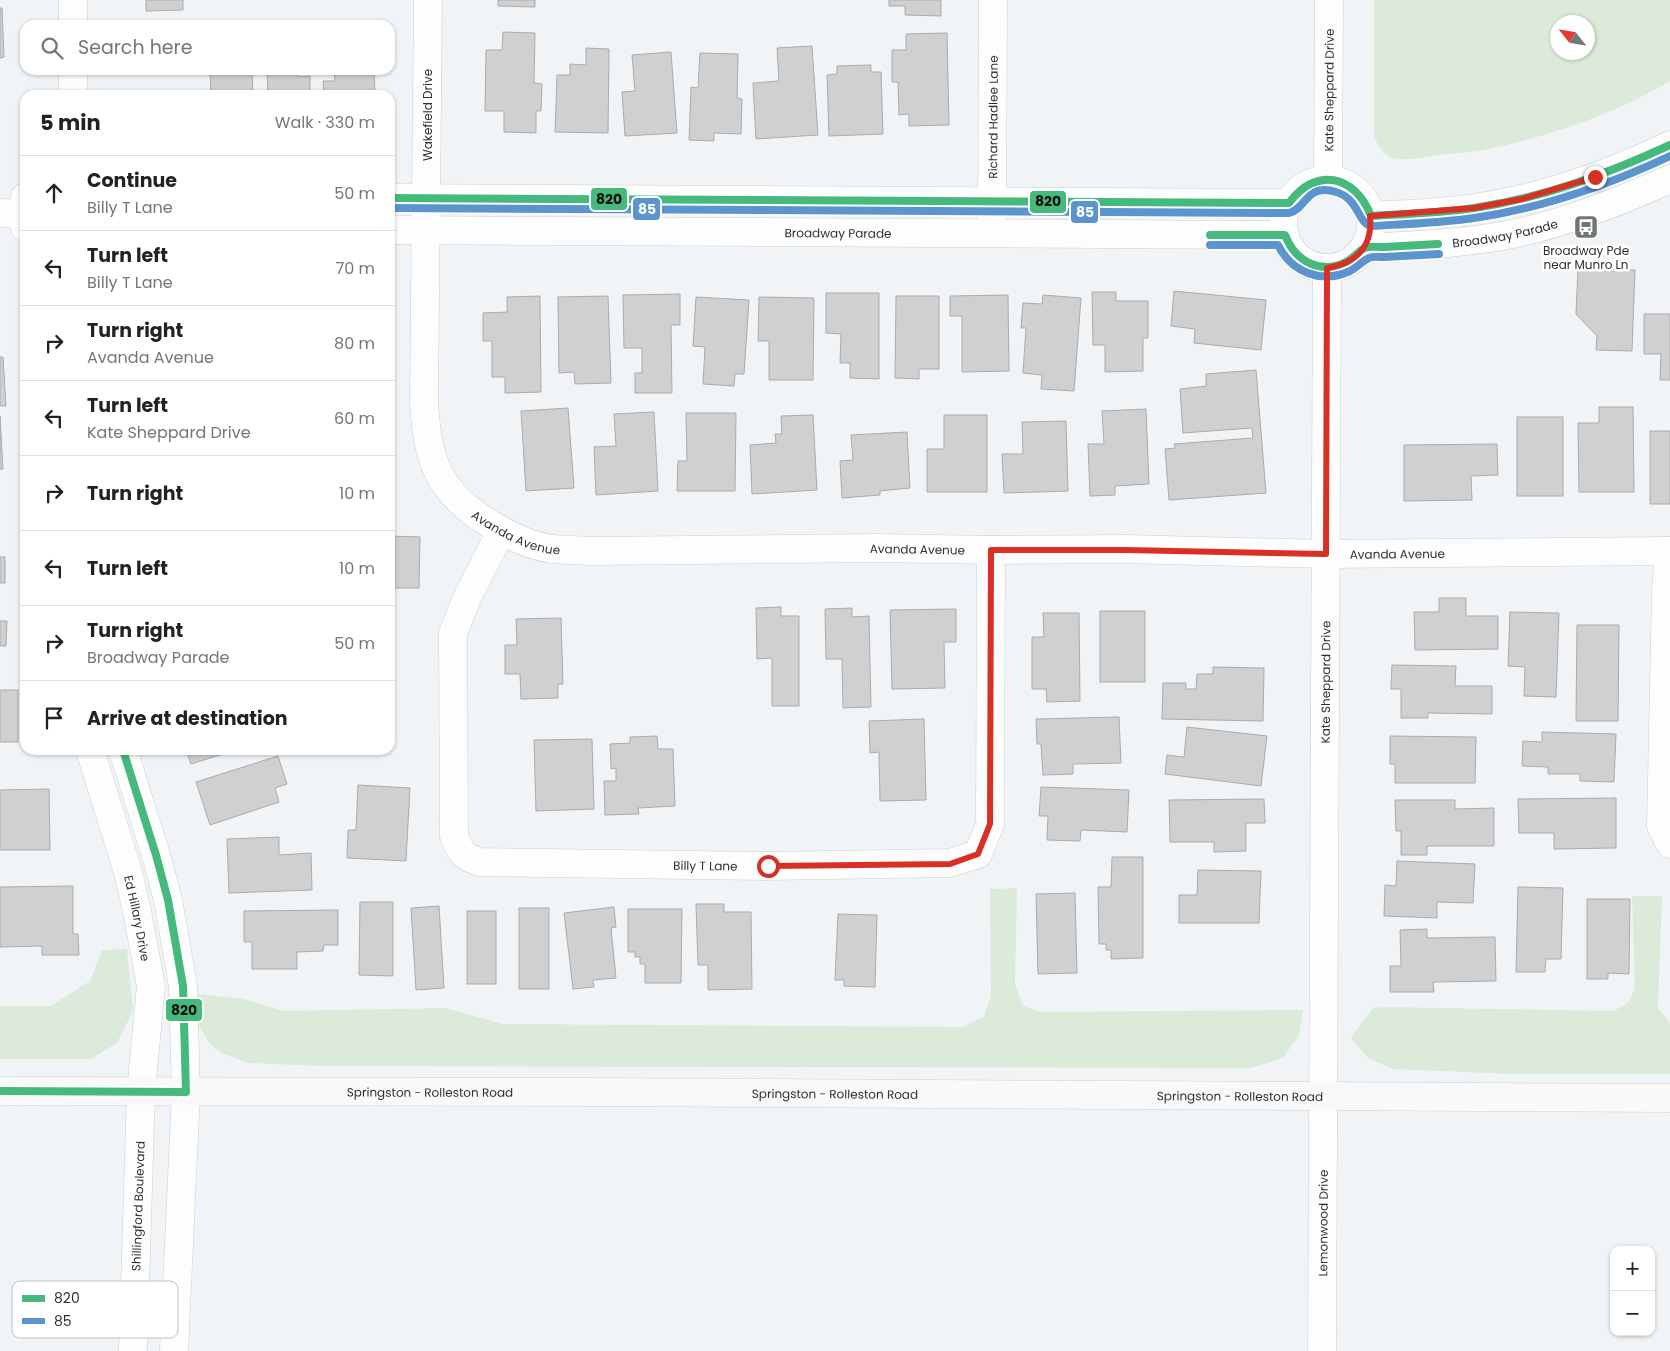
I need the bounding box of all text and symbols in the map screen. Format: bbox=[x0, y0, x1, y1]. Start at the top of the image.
north arrow bbox=[1550, 15, 1595, 60]
search box bbox=[20, 20, 395, 75]
street label: Kate Sheppard Drive bbox=[1320, 29, 1337, 151]
icon: search bbox=[38, 34, 66, 62]
text: Search here bbox=[78, 34, 192, 61]
street label: Richard Hadlee Lane bbox=[984, 55, 1001, 179]
street label: Wakefield Drive bbox=[419, 69, 436, 161]
text: 5 min bbox=[40, 108, 101, 137]
text: Walk · 330 m bbox=[275, 111, 375, 134]
route end bbox=[1584, 166, 1607, 189]
text: Continue bbox=[87, 167, 177, 194]
icon: ahead bbox=[40, 179, 68, 207]
text: 50 m bbox=[334, 182, 375, 205]
line badge: 820 bbox=[590, 187, 628, 211]
text: 820 bbox=[596, 189, 622, 209]
line badge: 820 bbox=[1029, 190, 1067, 214]
text: 820 bbox=[1035, 191, 1061, 211]
text: Billy T Lane bbox=[87, 196, 173, 219]
line badge: 85 bbox=[632, 197, 661, 221]
text: 85 bbox=[638, 199, 656, 219]
line badge: 85 bbox=[1070, 200, 1099, 224]
text: 85 bbox=[1076, 202, 1094, 222]
street label: Broadway Parade bbox=[1451, 214, 1560, 251]
bus stop icon: Broadway Pde near Munro Ln bbox=[1573, 214, 1599, 240]
street label: Broadway Parade bbox=[784, 224, 892, 241]
text: Turn left bbox=[87, 242, 168, 269]
place label: Broadway Pde near Munro Ln bbox=[1543, 242, 1629, 273]
icon: left bbox=[40, 254, 68, 282]
text: 70 m bbox=[335, 257, 375, 280]
text: Billy T Lane bbox=[87, 271, 173, 294]
text: Turn right bbox=[87, 317, 183, 344]
icon: right bbox=[40, 329, 68, 357]
text: 80 m bbox=[334, 332, 375, 355]
text: Avanda Avenue bbox=[87, 346, 214, 369]
text: Turn left bbox=[87, 392, 168, 419]
icon: left bbox=[40, 404, 68, 432]
text: 60 m bbox=[334, 407, 375, 430]
text: Kate Sheppard Drive bbox=[87, 421, 251, 444]
icon: right bbox=[40, 479, 68, 507]
text: Turn right bbox=[87, 480, 183, 507]
text: 10 m bbox=[339, 482, 375, 505]
street label: Avanda Avenue bbox=[469, 506, 561, 558]
street label: Avanda Avenue bbox=[870, 539, 965, 558]
street label: Avanda Avenue bbox=[1350, 544, 1445, 562]
icon: left bbox=[40, 554, 68, 582]
text: Turn left bbox=[87, 555, 168, 582]
text: 10 m bbox=[339, 557, 375, 580]
text: Turn right bbox=[87, 617, 183, 644]
street label: Kate Sheppard Drive bbox=[1316, 621, 1334, 743]
icon: right bbox=[40, 629, 68, 657]
text: 50 m bbox=[334, 632, 375, 655]
text: Broadway Parade bbox=[87, 646, 229, 669]
icon: arrive bbox=[40, 704, 68, 732]
text: Arrive at destination bbox=[87, 705, 288, 732]
route start bbox=[757, 855, 780, 878]
street label: Billy T Lane bbox=[673, 856, 738, 874]
street label: Ed Hillary Drive bbox=[121, 874, 155, 963]
line badge: 820 bbox=[165, 998, 203, 1022]
text: 820 bbox=[171, 1000, 197, 1020]
street label: Springston - Rolleston Road bbox=[347, 1083, 513, 1100]
street label: Springston - Rolleston Road bbox=[752, 1084, 918, 1102]
street label: Springston - Rolleston Road bbox=[1157, 1087, 1323, 1105]
street label: Shillingford Boulevard bbox=[127, 1141, 149, 1271]
street label: Lemonwood Drive bbox=[1314, 1169, 1331, 1277]
map controls bbox=[1610, 1246, 1655, 1336]
button: + bbox=[1610, 1246, 1655, 1291]
legend bbox=[12, 1281, 178, 1338]
text: 820 bbox=[54, 1288, 80, 1308]
button: − bbox=[1610, 1291, 1655, 1336]
text: 85 bbox=[54, 1311, 72, 1331]

